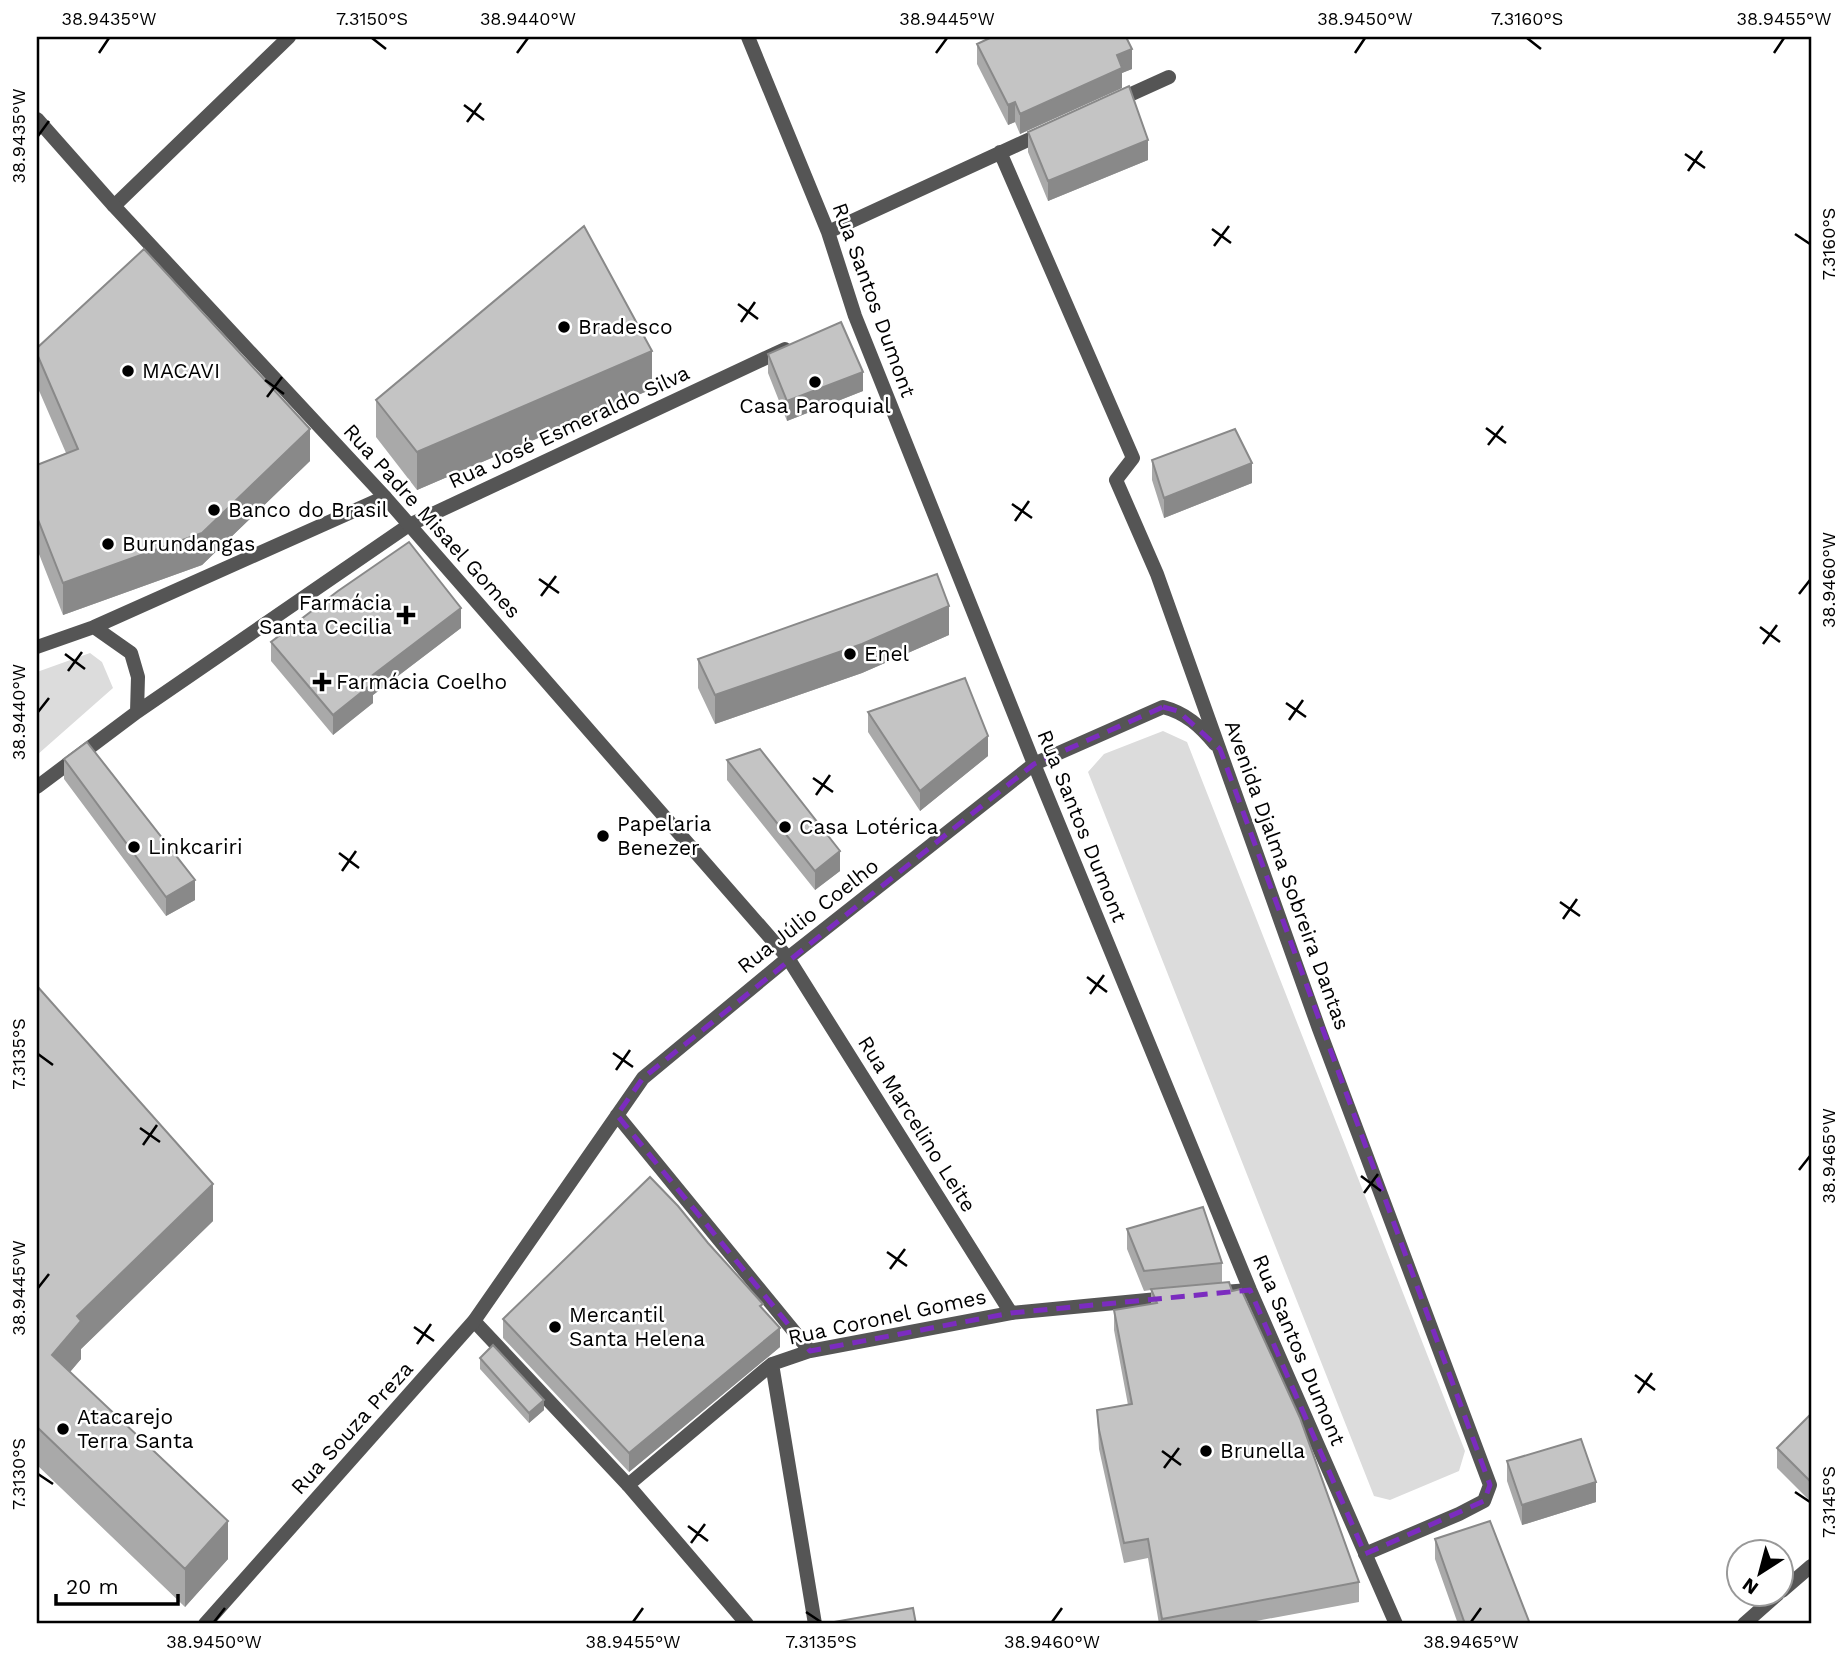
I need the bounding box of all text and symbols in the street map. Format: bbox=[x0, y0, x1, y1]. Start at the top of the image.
text: 38.9435°W bbox=[61, 8, 157, 29]
text: 7.3150°S bbox=[336, 8, 408, 29]
text: 38.9440°W bbox=[480, 8, 576, 29]
text: 38.9445°W bbox=[899, 8, 995, 29]
text: 38.9450°W bbox=[1317, 8, 1413, 29]
text: 7.3160°S bbox=[1491, 8, 1563, 29]
text: 38.9455°W bbox=[1736, 8, 1832, 29]
text: 38.9435°W bbox=[8, 88, 29, 184]
street label: Rua Santos Dumont bbox=[828, 199, 921, 401]
text: 7.3160°S bbox=[1818, 208, 1839, 280]
place label: Bradesco bbox=[578, 314, 673, 339]
marker: Bradesco bbox=[556, 319, 572, 335]
place label: MACAVI bbox=[142, 358, 220, 383]
street label: Rua José Esmeraldo Silva bbox=[444, 360, 693, 493]
marker: MACAVI bbox=[120, 363, 136, 379]
marker: Casa Paroquial bbox=[807, 374, 823, 390]
place label: Casa Paroquial bbox=[739, 393, 891, 418]
street label: Rua Padre Misael Gomes bbox=[338, 418, 526, 623]
place label: Banco do Brasil bbox=[228, 497, 389, 522]
marker: Banco do Brasil bbox=[206, 502, 222, 518]
place label: Burundangas bbox=[122, 531, 255, 556]
text: 38.9460°W bbox=[1818, 532, 1839, 628]
marker: Burundangas bbox=[100, 536, 116, 552]
place label: Farmácia Santa Cecilia bbox=[259, 590, 392, 639]
marker: Farmácia Santa Cecilia bbox=[398, 607, 414, 623]
place label: Enel bbox=[864, 641, 910, 666]
marker: Enel bbox=[842, 646, 858, 662]
text: 38.9440°W bbox=[8, 664, 29, 760]
place label: Farmácia Coelho bbox=[336, 669, 507, 694]
marker: Farmácia Coelho bbox=[314, 674, 330, 690]
street label: Avenida Djalma Sobreira Dantas bbox=[1220, 717, 1355, 1033]
street label: Rua Santos Dumont bbox=[1032, 726, 1133, 926]
place label: Papelaria Benezer bbox=[617, 811, 711, 860]
place label: Casa Lotérica bbox=[799, 814, 938, 839]
marker: Casa Lotérica bbox=[777, 819, 793, 835]
marker: Papelaria Benezer bbox=[595, 828, 611, 844]
place label: Linkcariri bbox=[148, 834, 243, 859]
marker: Linkcariri bbox=[126, 839, 142, 855]
street label: Rua Júlio Coelho bbox=[732, 853, 883, 979]
text: 7.3135°S bbox=[8, 1018, 29, 1090]
street label: Rua Marcelino Leite bbox=[853, 1031, 982, 1216]
text: 38.9465°W bbox=[1818, 1108, 1839, 1204]
text: 38.9445°W bbox=[8, 1240, 29, 1336]
street label: Rua Santos Dumont bbox=[1248, 1250, 1351, 1449]
street label: Rua Coronel Gomes bbox=[785, 1283, 988, 1350]
place label: Mercantil Santa Helena bbox=[569, 1302, 705, 1351]
marker: Mercantil Santa Helena bbox=[547, 1319, 563, 1335]
street label: Rua Souza Preza bbox=[285, 1356, 418, 1499]
place label: Atacarejo Terra Santa bbox=[77, 1404, 194, 1453]
marker: Atacarejo Terra Santa bbox=[55, 1421, 71, 1437]
text: 7.3130°S bbox=[8, 1438, 29, 1510]
place label: Brunella bbox=[1220, 1438, 1305, 1463]
marker: Brunella bbox=[1198, 1443, 1214, 1459]
text: 7.3145°S bbox=[1818, 1466, 1839, 1538]
north arrow bbox=[1726, 1538, 1796, 1608]
scale bar bbox=[56, 1563, 178, 1607]
text: N bbox=[1738, 1573, 1763, 1600]
text: 20 m bbox=[66, 1574, 118, 1599]
text: 38.9450°W bbox=[166, 1631, 262, 1652]
text: 38.9455°W bbox=[585, 1631, 681, 1652]
text: 7.3135°S bbox=[785, 1631, 857, 1652]
text: 38.9460°W bbox=[1004, 1631, 1100, 1652]
text: 38.9465°W bbox=[1423, 1631, 1519, 1652]

